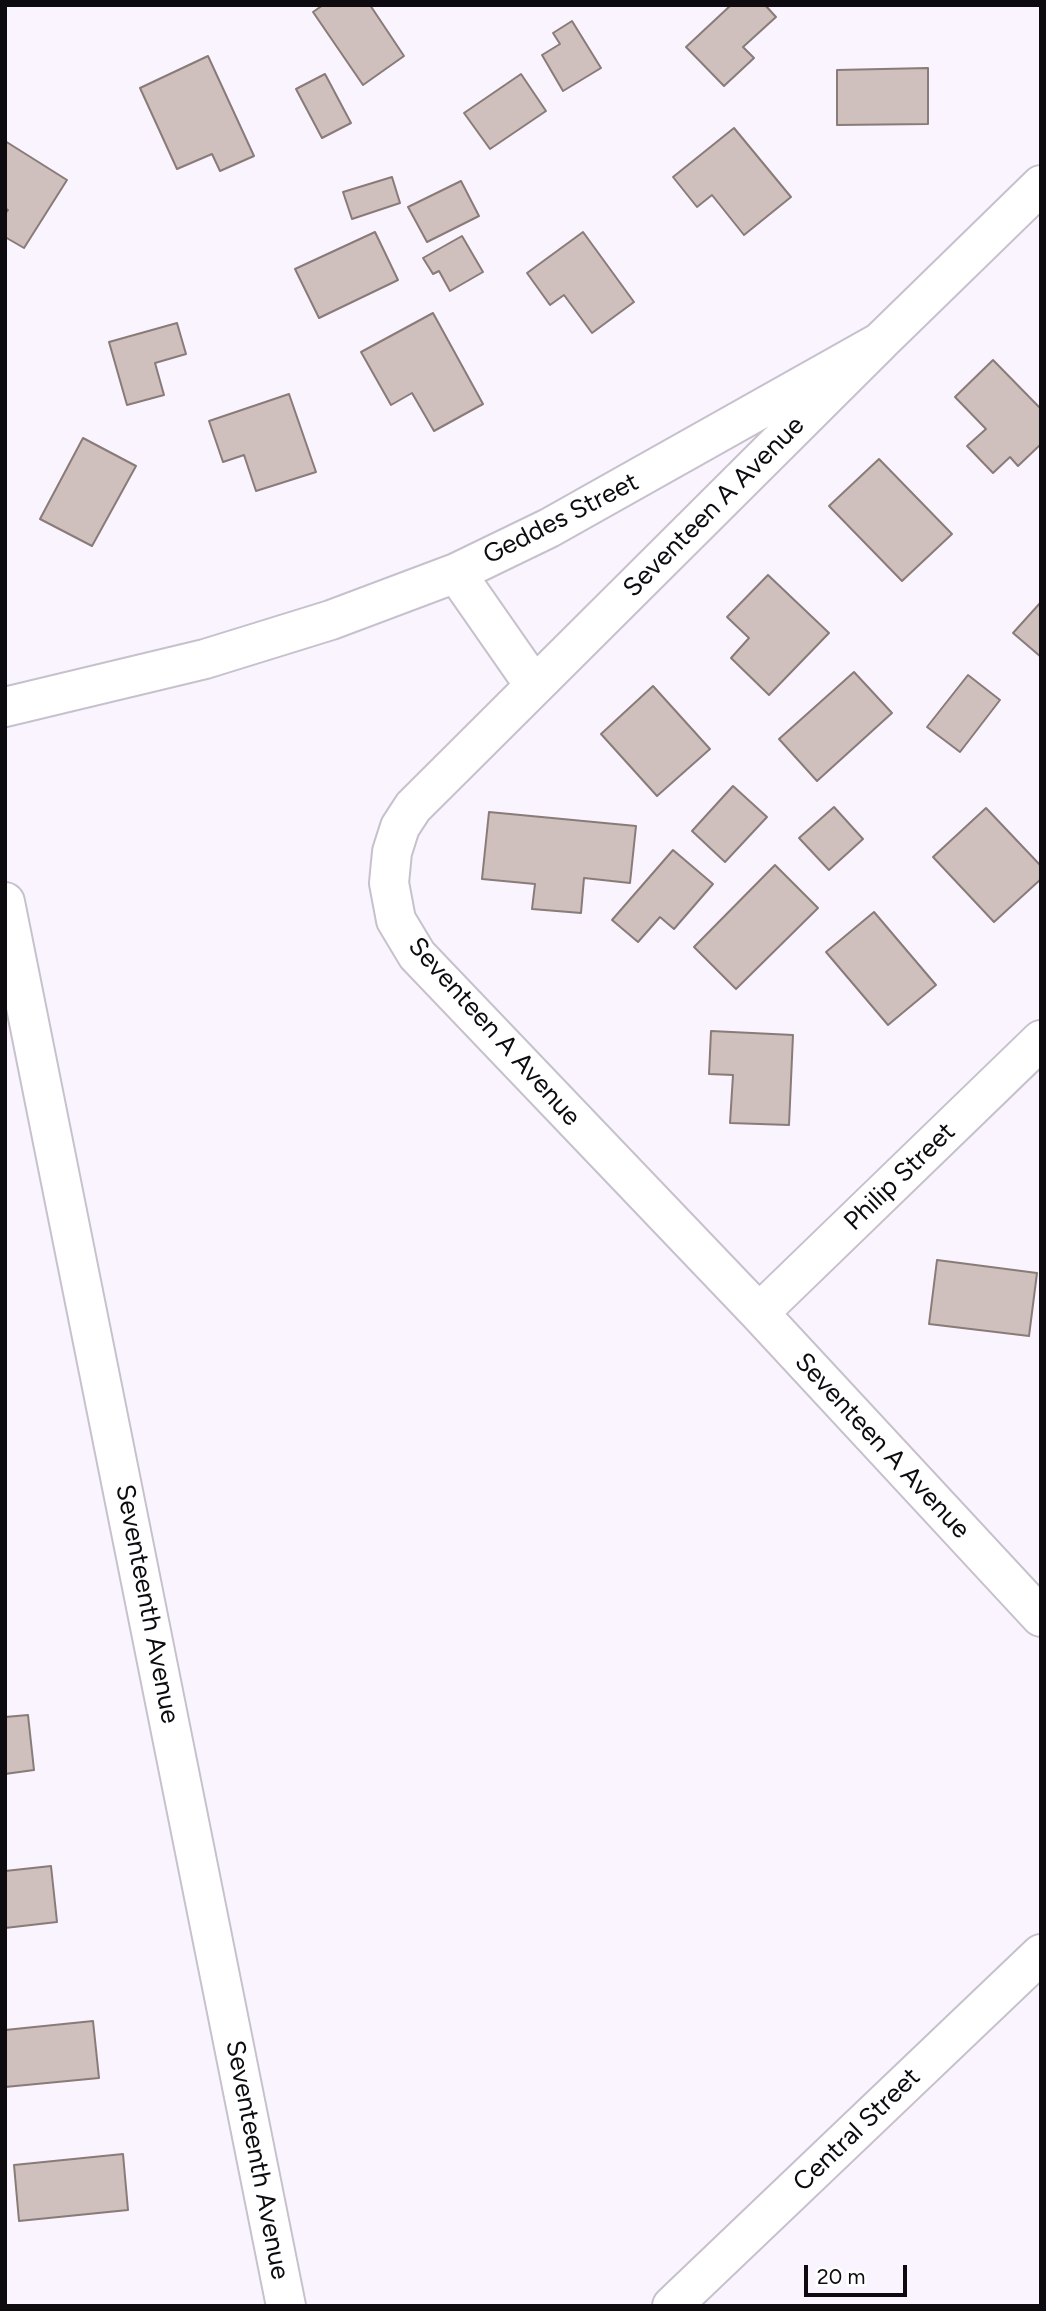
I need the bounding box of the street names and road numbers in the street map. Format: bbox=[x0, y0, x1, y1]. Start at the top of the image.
street label: Seventeen A Avenue bbox=[617, 410, 811, 604]
street label: Geddes Street bbox=[478, 467, 644, 571]
street label: Seventeen A Avenue bbox=[401, 931, 587, 1133]
street label: Philip Street bbox=[838, 1116, 962, 1238]
street label: Seventeen A Avenue bbox=[788, 1347, 976, 1545]
street label: Seventeenth Avenue bbox=[108, 1482, 186, 1726]
street label: Seventeenth Avenue bbox=[218, 2038, 296, 2282]
street label: Central Street bbox=[787, 2062, 927, 2198]

